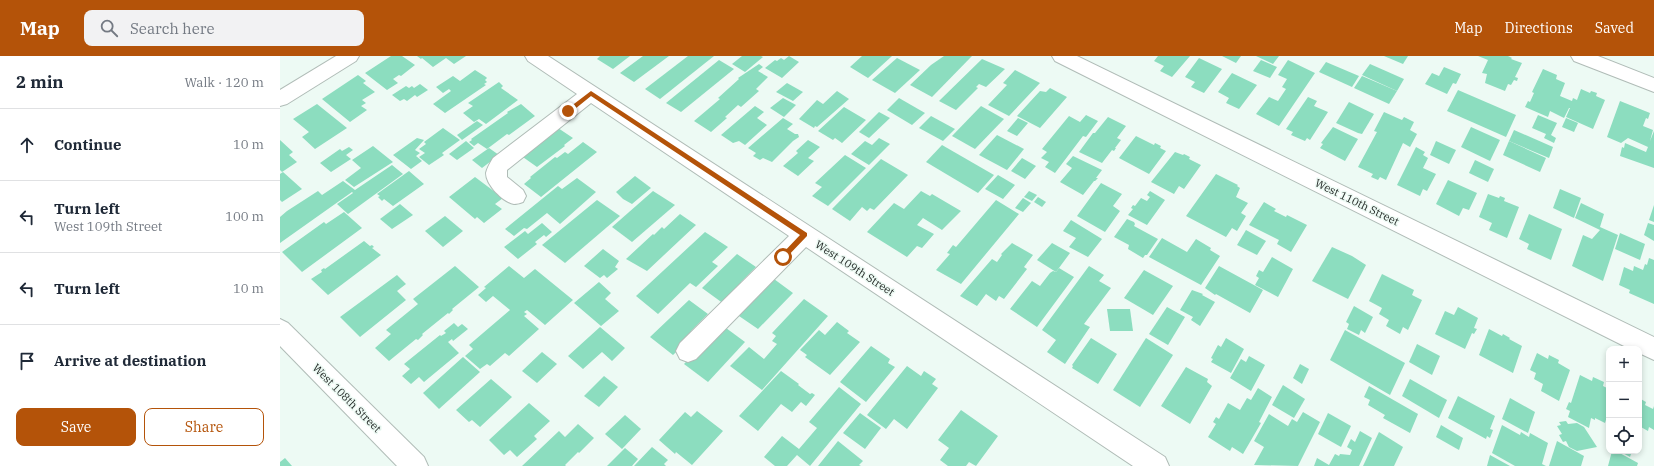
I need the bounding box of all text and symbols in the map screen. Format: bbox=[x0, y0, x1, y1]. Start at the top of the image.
search box bbox=[84, 10, 364, 46]
text: Map bbox=[20, 16, 60, 40]
icon: search bbox=[98, 17, 120, 39]
text: Search here bbox=[130, 19, 214, 38]
text: Map bbox=[1454, 19, 1483, 37]
text: Directions bbox=[1505, 19, 1573, 37]
text: Saved bbox=[1595, 19, 1634, 37]
text: 2 min bbox=[16, 71, 64, 93]
text: Walk · 120 m bbox=[185, 74, 264, 91]
route end bbox=[559, 102, 577, 120]
icon: ahead bbox=[16, 134, 38, 156]
text: Continue bbox=[54, 135, 121, 154]
text: 10 m bbox=[233, 136, 264, 153]
street label: West 110th Street bbox=[1313, 176, 1401, 228]
text: Turn left bbox=[54, 199, 120, 218]
icon: left bbox=[16, 206, 38, 228]
text: 100 m bbox=[225, 208, 264, 225]
text: West 109th Street bbox=[54, 218, 162, 235]
street label: West 109th Street bbox=[813, 237, 897, 299]
route start bbox=[774, 248, 792, 266]
icon: left bbox=[16, 278, 38, 300]
text: Turn left bbox=[54, 279, 120, 298]
text: 10 m bbox=[233, 280, 264, 297]
map controls bbox=[1606, 346, 1642, 454]
button: + bbox=[1606, 346, 1642, 382]
icon: arrive bbox=[16, 350, 38, 372]
text: Arrive at destination bbox=[54, 351, 206, 370]
street label: West 108th Street bbox=[310, 361, 384, 435]
button: − bbox=[1606, 382, 1642, 418]
button: Save bbox=[16, 408, 136, 446]
button: Share bbox=[144, 408, 264, 446]
button: locate bbox=[1606, 418, 1642, 454]

